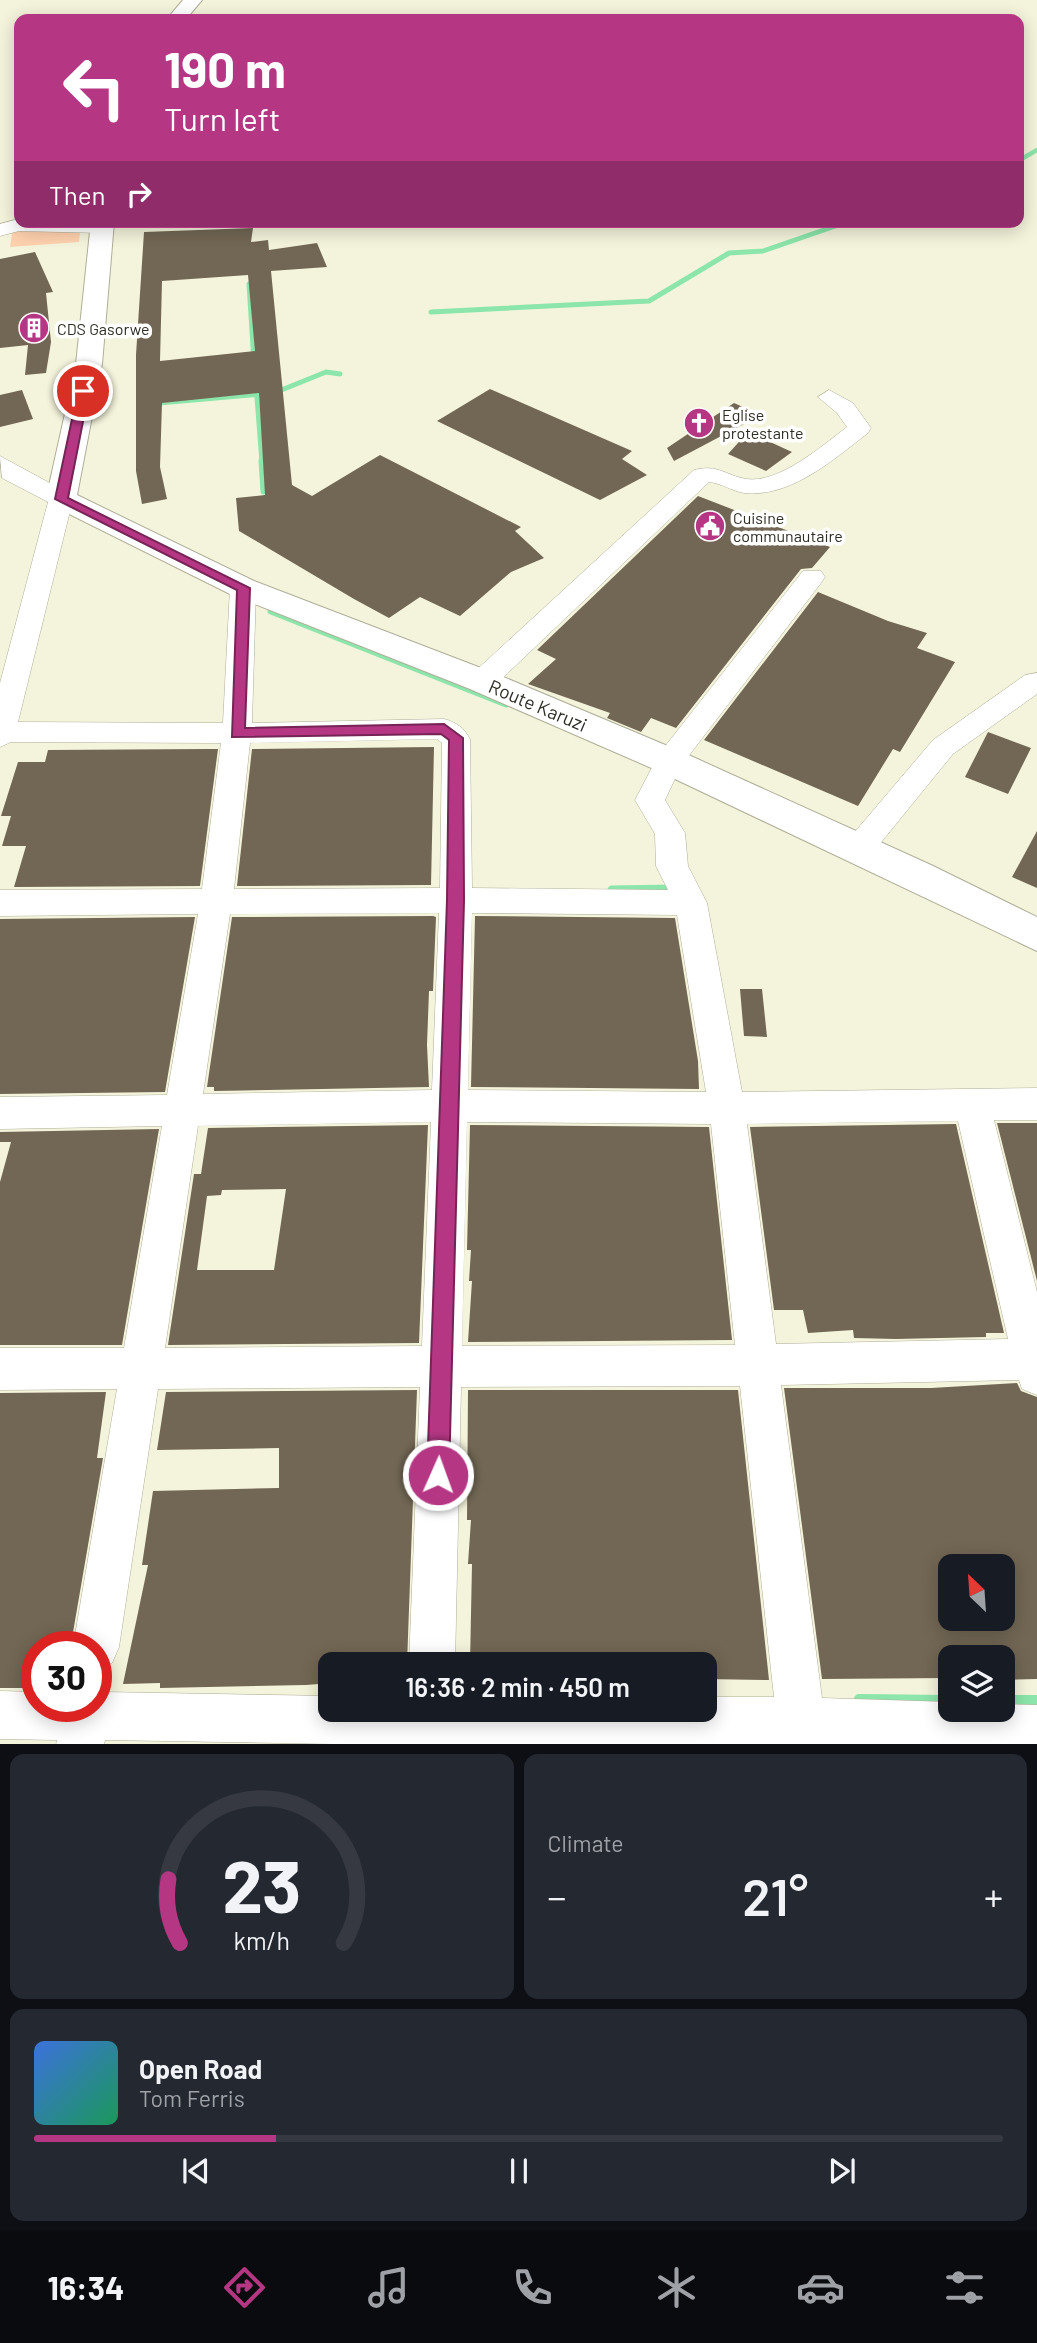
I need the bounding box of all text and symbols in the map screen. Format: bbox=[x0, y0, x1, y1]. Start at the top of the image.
text: 190 m bbox=[164, 39, 286, 98]
icon: left bbox=[49, 42, 140, 133]
text: Turn left bbox=[164, 99, 281, 137]
icon: right bbox=[120, 175, 158, 213]
text: Then bbox=[49, 179, 106, 210]
building icon: CDS Gasorwe bbox=[17, 311, 51, 345]
place label: CDS Gasorwe bbox=[57, 319, 150, 338]
pin bbox=[53, 361, 113, 421]
icon: arrive bbox=[64, 372, 102, 410]
place label: Eglise protestante bbox=[722, 405, 804, 442]
church icon: Eglise protestante bbox=[682, 406, 716, 440]
place label: Cuisine communautaire bbox=[733, 508, 843, 545]
public building icon: Cuisine communautaire bbox=[693, 509, 727, 543]
street label: Route Karuzi bbox=[485, 674, 591, 736]
position arrow bbox=[401, 1438, 475, 1512]
north arrow bbox=[938, 1554, 1015, 1631]
map controls bbox=[938, 1554, 1015, 1722]
speed limit sign: 30 bbox=[21, 1631, 112, 1722]
button: layers bbox=[938, 1645, 1015, 1722]
text: 16:36 · 2 min · 450 m bbox=[405, 1671, 630, 1702]
text: Climate bbox=[548, 1829, 624, 1857]
text: 23 bbox=[222, 1840, 301, 1928]
text: 21° bbox=[742, 1864, 808, 1926]
text: − bbox=[548, 1873, 567, 1919]
text: + bbox=[984, 1873, 1003, 1919]
text: km/h bbox=[233, 1924, 290, 1954]
text: Open Road bbox=[139, 2053, 262, 2084]
text: Tom Ferris bbox=[139, 2084, 245, 2112]
icon: previous bbox=[177, 2152, 215, 2190]
icon: pause bbox=[500, 2152, 538, 2190]
icon: next bbox=[823, 2152, 861, 2190]
icon: directions bbox=[220, 2263, 269, 2312]
icon: music bbox=[364, 2263, 413, 2312]
icon: phone bbox=[508, 2263, 557, 2312]
icon: climate bbox=[652, 2263, 701, 2312]
icon: car bbox=[796, 2263, 845, 2312]
icon: filters bbox=[940, 2263, 989, 2312]
text: 16:34 bbox=[48, 2268, 124, 2306]

